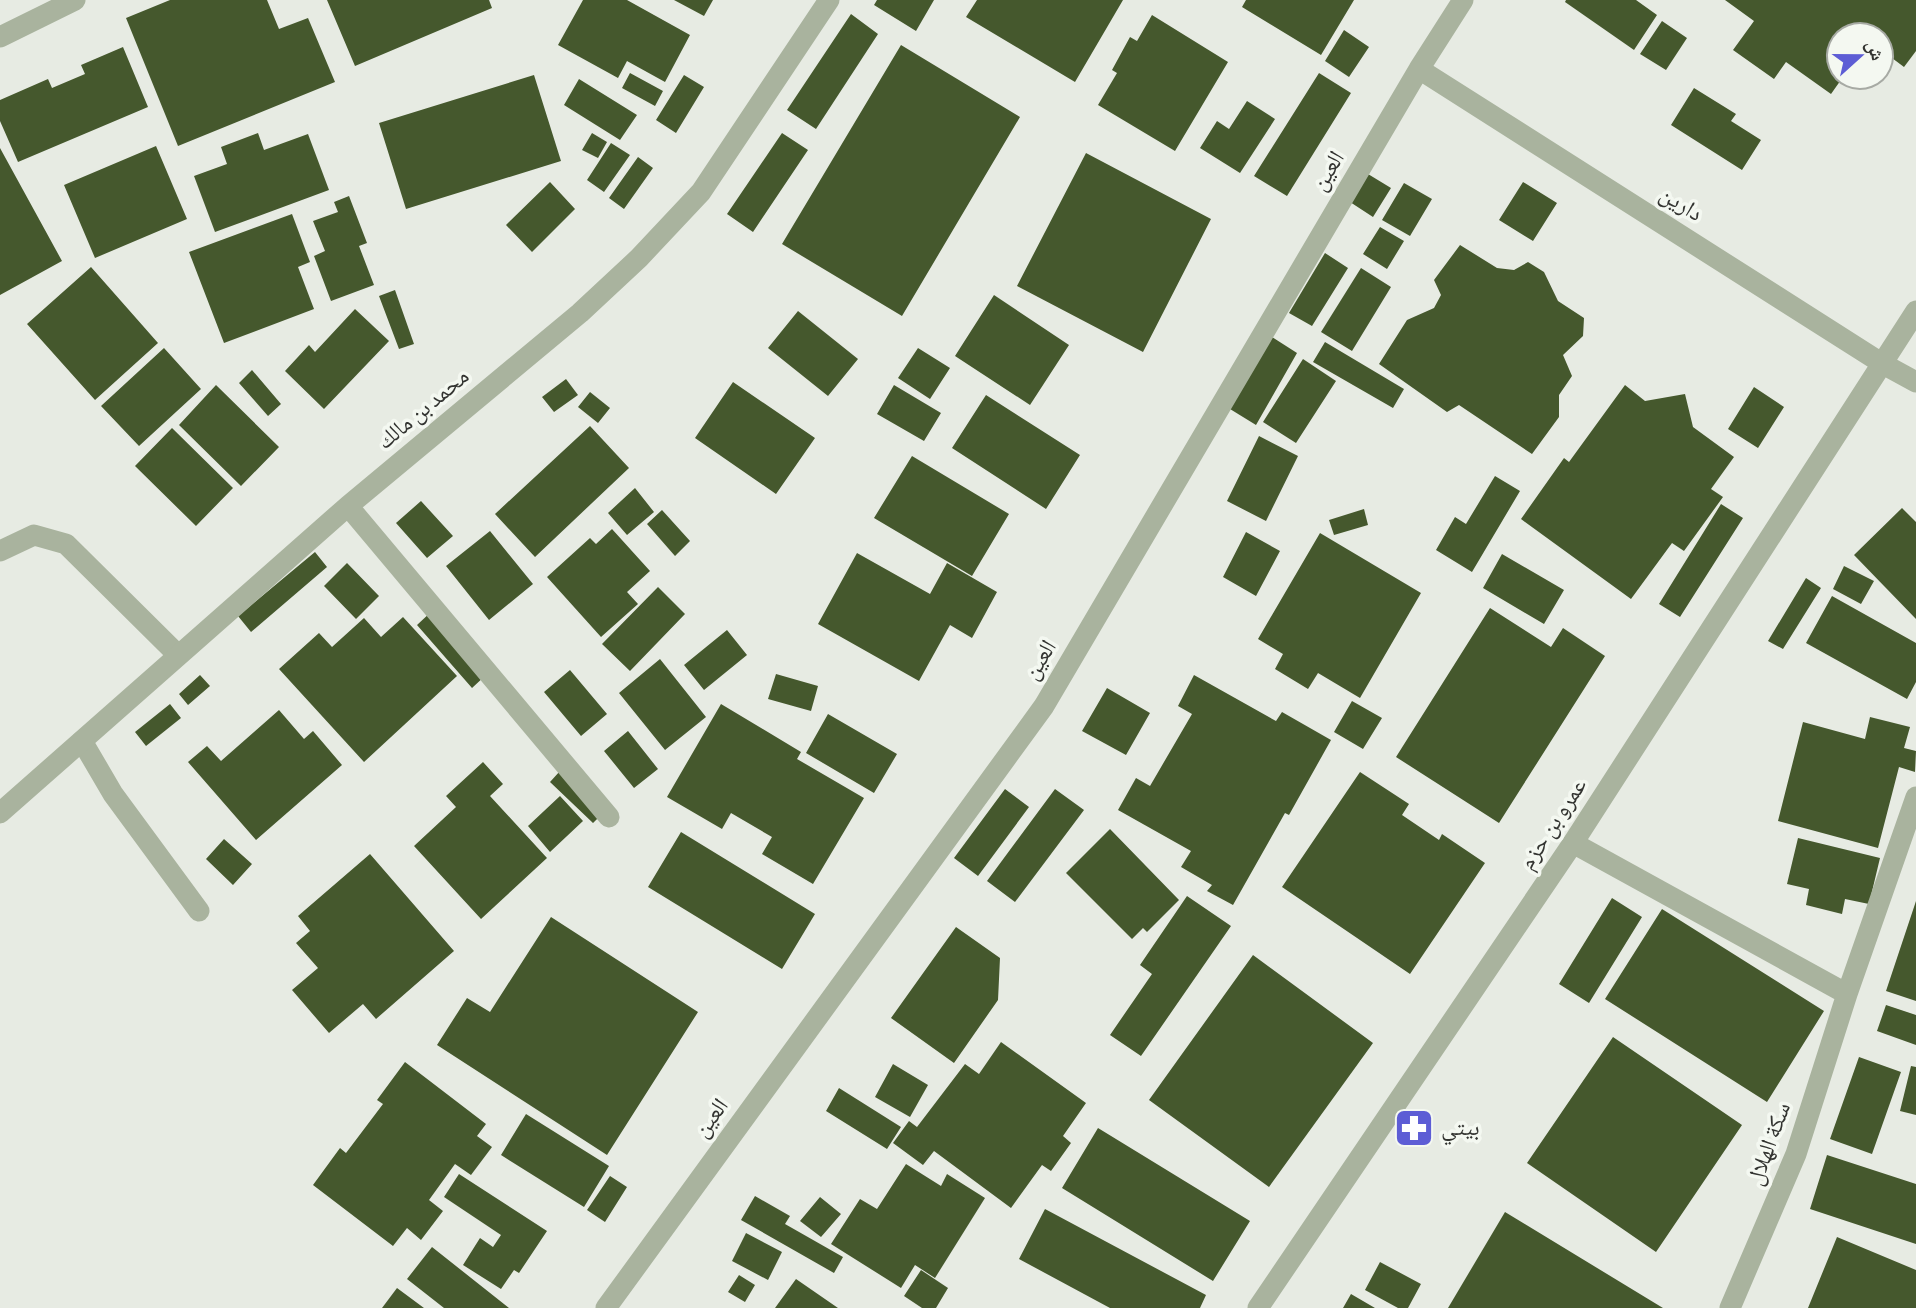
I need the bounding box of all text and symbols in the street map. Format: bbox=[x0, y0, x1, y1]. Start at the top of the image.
north arrow bbox=[1825, 21, 1895, 91]
text: ش bbox=[1860, 37, 1889, 64]
street label: العين bbox=[1305, 146, 1351, 196]
street label: دارين bbox=[1654, 180, 1708, 228]
street label: محمد بن مالك bbox=[371, 362, 475, 456]
street label: العين bbox=[1017, 635, 1063, 685]
street label: عمرو بن حزم bbox=[1513, 773, 1594, 876]
street label: العين bbox=[687, 1093, 735, 1143]
street label: سكة الهلال bbox=[1741, 1099, 1797, 1189]
pharmacy icon: بيتي bbox=[1393, 1107, 1435, 1149]
place label: بيتي bbox=[1441, 1114, 1480, 1146]

